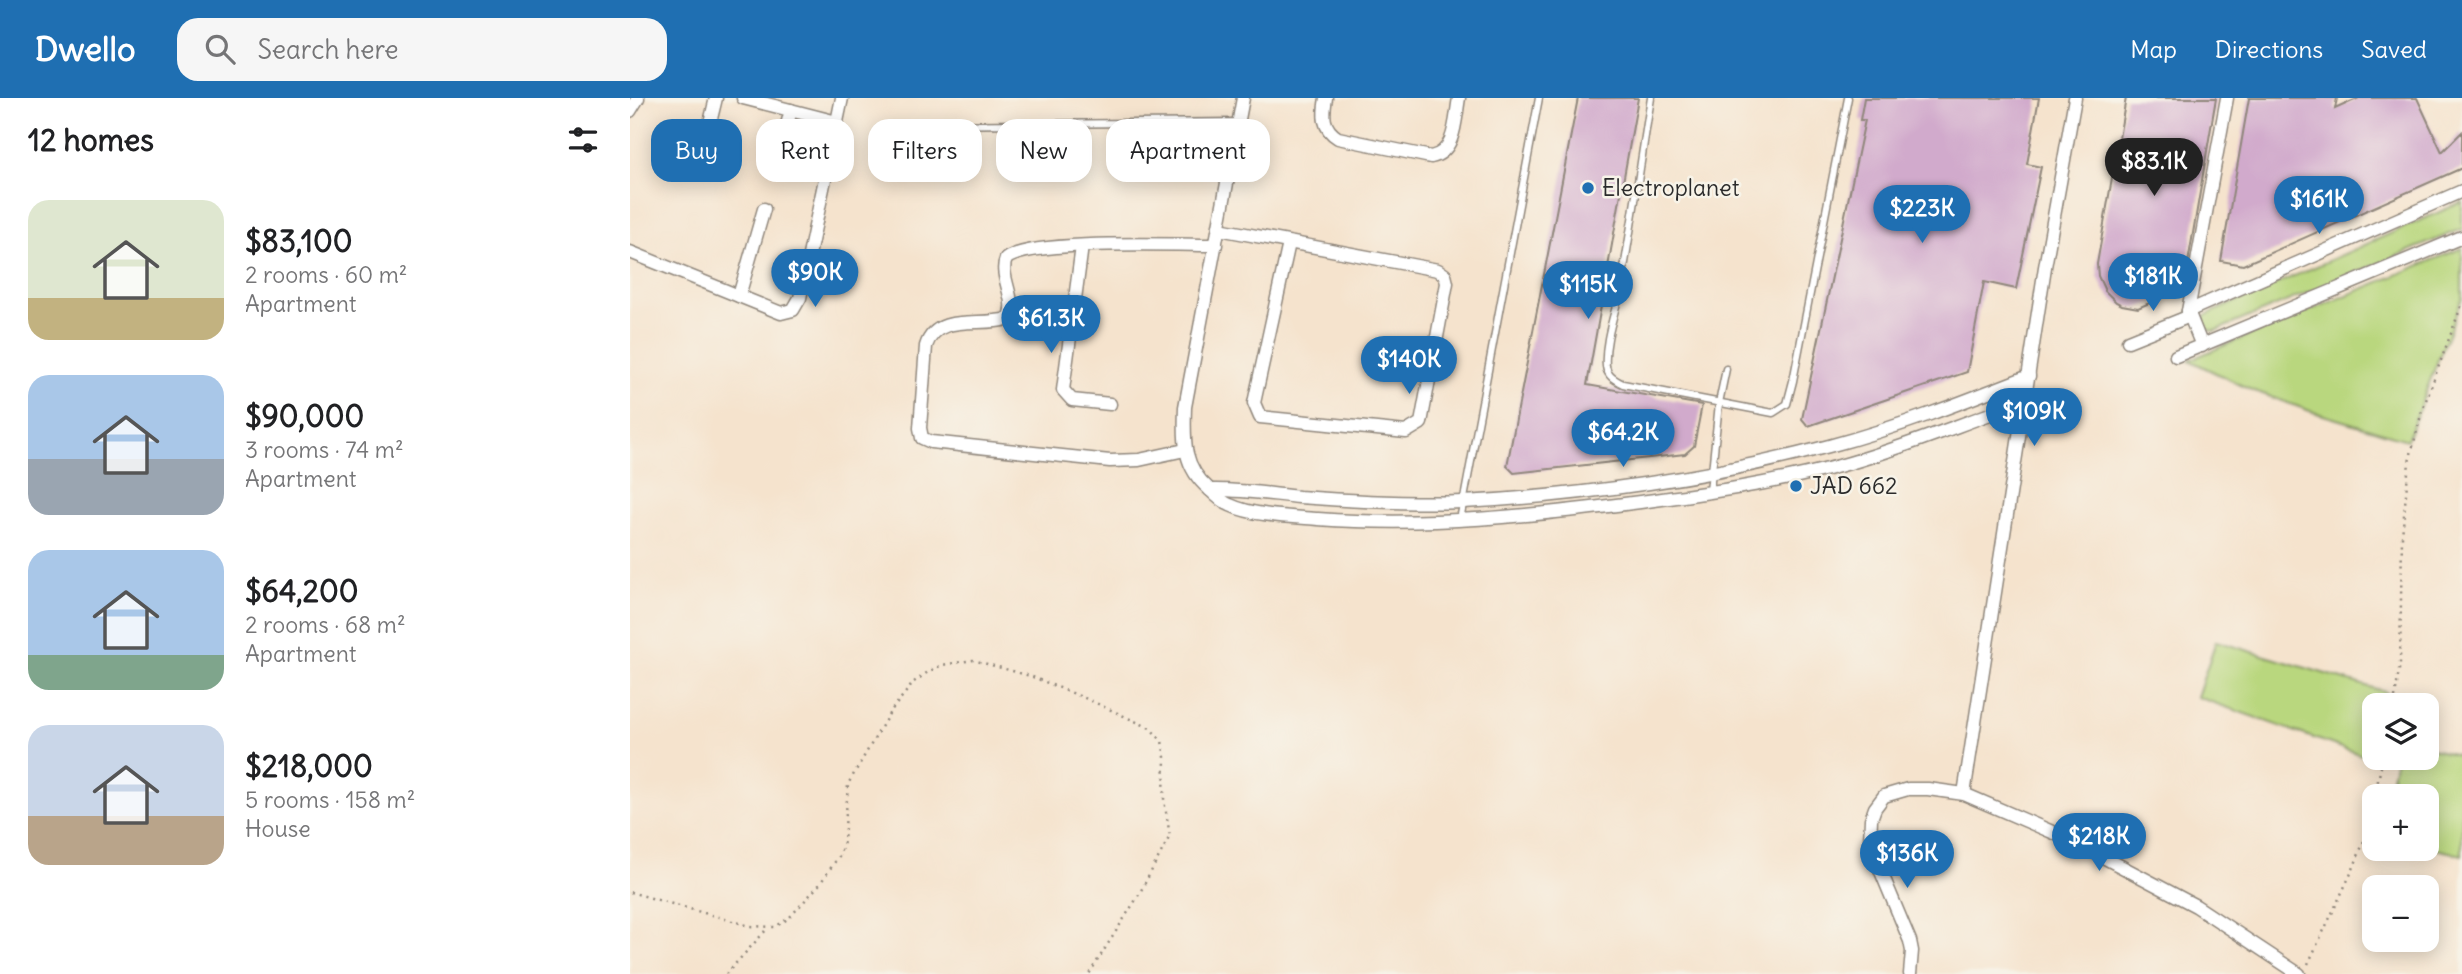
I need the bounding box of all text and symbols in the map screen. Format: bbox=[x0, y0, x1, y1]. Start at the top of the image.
search box bbox=[177, 18, 667, 81]
text: Dwello bbox=[35, 28, 135, 70]
icon: search bbox=[201, 30, 239, 68]
text: Search here bbox=[257, 33, 398, 66]
text: Map bbox=[2130, 34, 2177, 64]
text: Directions bbox=[2215, 34, 2323, 64]
text: Saved bbox=[2361, 34, 2427, 64]
chip: Buy bbox=[651, 119, 742, 182]
chip: Rent bbox=[756, 119, 854, 182]
chip: Filters bbox=[868, 119, 982, 182]
chip: New bbox=[996, 119, 1092, 182]
chip: Apartment bbox=[1106, 119, 1270, 182]
text: 12 homes bbox=[28, 121, 154, 159]
icon: filters bbox=[564, 121, 602, 159]
pin: $83.1K bbox=[2097, 139, 2211, 198]
text: $83.1K bbox=[2121, 146, 2187, 175]
place label: Electroplanet bbox=[1602, 173, 1740, 202]
pin: $161K bbox=[2270, 176, 2368, 236]
marker: Electroplanet bbox=[1580, 180, 1596, 196]
text: $161K bbox=[2290, 184, 2348, 213]
pin: $223K bbox=[1873, 186, 1971, 245]
text: $223K bbox=[1889, 193, 1955, 222]
text: $83,100 bbox=[245, 222, 352, 260]
icon: home bbox=[84, 228, 168, 312]
pin: $90K bbox=[774, 250, 856, 309]
pin: $181K bbox=[2104, 254, 2202, 313]
text: $90K bbox=[787, 257, 843, 286]
text: 2 rooms · 60 m² bbox=[245, 260, 407, 289]
text: $181K bbox=[2124, 261, 2182, 290]
pin: $115K bbox=[1539, 262, 1637, 321]
text: $115K bbox=[1559, 269, 1617, 298]
text: Apartment bbox=[245, 289, 357, 318]
pin: $61.3K bbox=[994, 296, 1108, 355]
text: $61.3K bbox=[1017, 303, 1085, 332]
pin: $140K bbox=[1360, 336, 1458, 396]
text: $140K bbox=[1377, 344, 1441, 373]
pin: $109K bbox=[1985, 388, 2083, 448]
text: $109K bbox=[2002, 396, 2066, 425]
text: $90,000 bbox=[245, 397, 364, 435]
icon: home bbox=[84, 403, 168, 487]
pin: $64.2K bbox=[1566, 410, 1680, 469]
text: $64.2K bbox=[1588, 417, 1658, 446]
text: 3 rooms · 74 m² bbox=[245, 435, 404, 464]
text: Apartment bbox=[245, 464, 357, 493]
place label: JAD 662 bbox=[1810, 471, 1898, 500]
marker: JAD 662 bbox=[1788, 478, 1804, 494]
text: $64,200 bbox=[245, 572, 359, 610]
icon: home bbox=[84, 578, 168, 662]
text: 2 rooms · 68 m² bbox=[245, 610, 406, 639]
text: Apartment bbox=[245, 639, 357, 668]
map controls bbox=[2362, 693, 2439, 952]
button: layers bbox=[2362, 693, 2439, 770]
text: $218,000 bbox=[245, 747, 373, 785]
icon: home bbox=[84, 753, 168, 837]
button: + bbox=[2362, 784, 2439, 861]
text: 5 rooms · 158 m² bbox=[245, 785, 415, 814]
text: House bbox=[245, 814, 311, 843]
pin: $218K bbox=[2050, 814, 2148, 873]
text: $218K bbox=[2068, 821, 2130, 850]
pin: $136K bbox=[1858, 830, 1956, 890]
text: $136K bbox=[1876, 838, 1938, 867]
button: − bbox=[2362, 875, 2439, 952]

